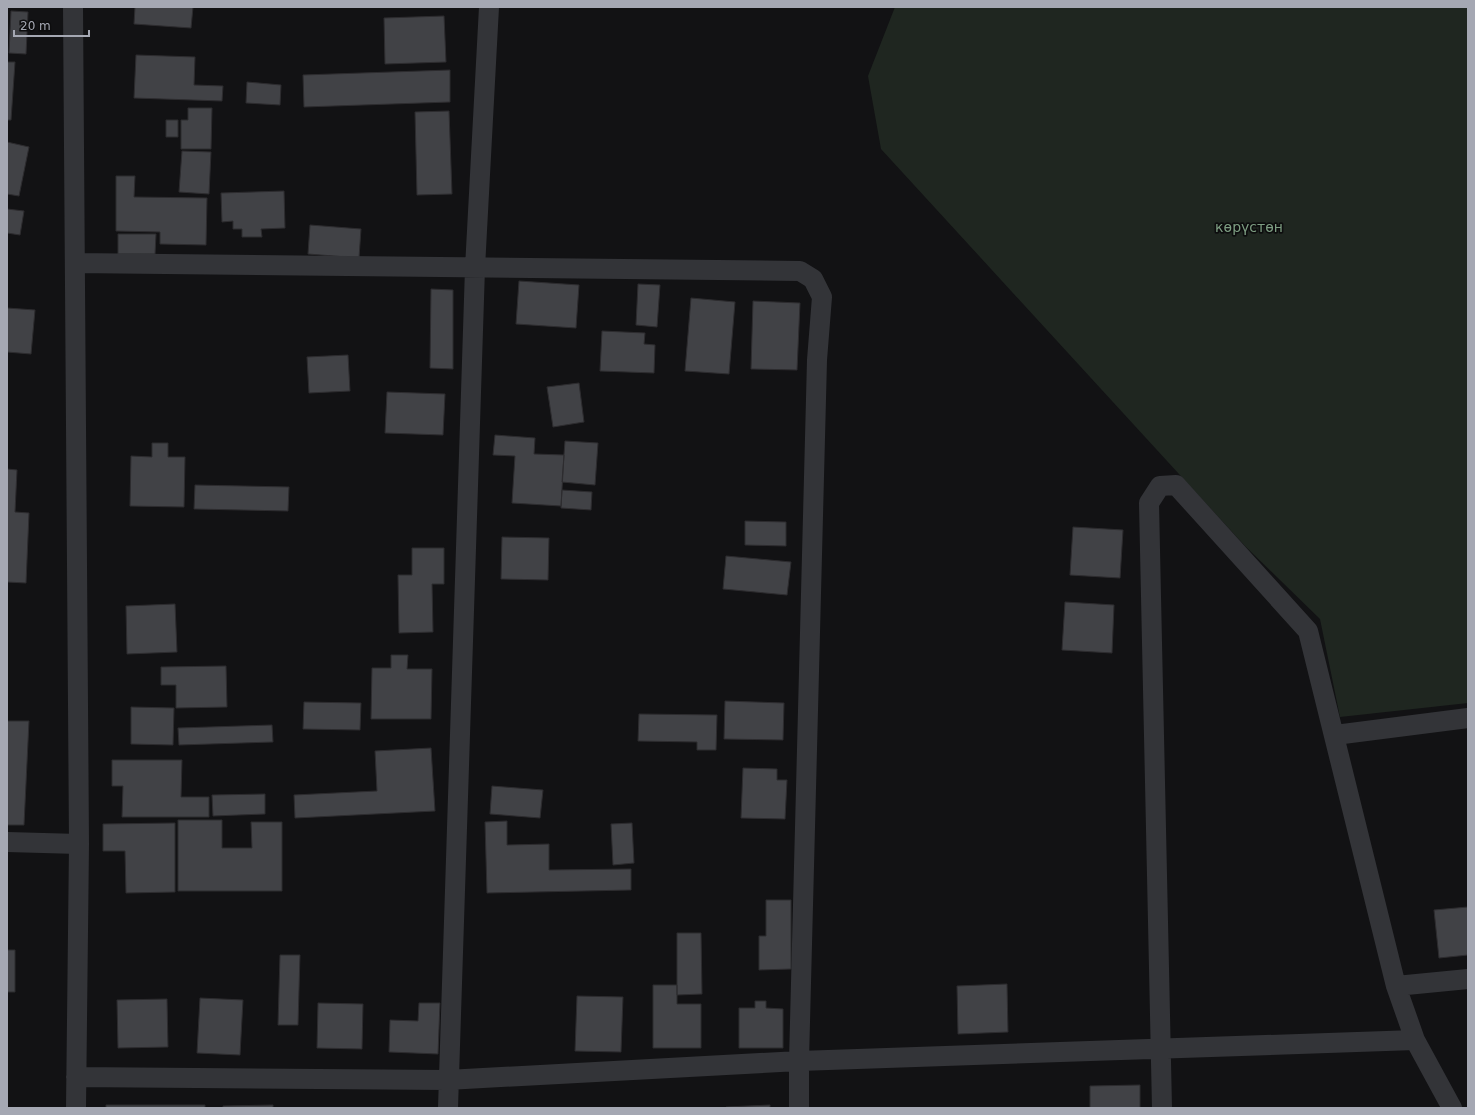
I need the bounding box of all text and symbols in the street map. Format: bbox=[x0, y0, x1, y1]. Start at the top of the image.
scale bar bbox=[14, 12, 89, 38]
text: 20 m bbox=[20, 19, 51, 33]
park label: көрүстөн bbox=[1215, 219, 1283, 235]

